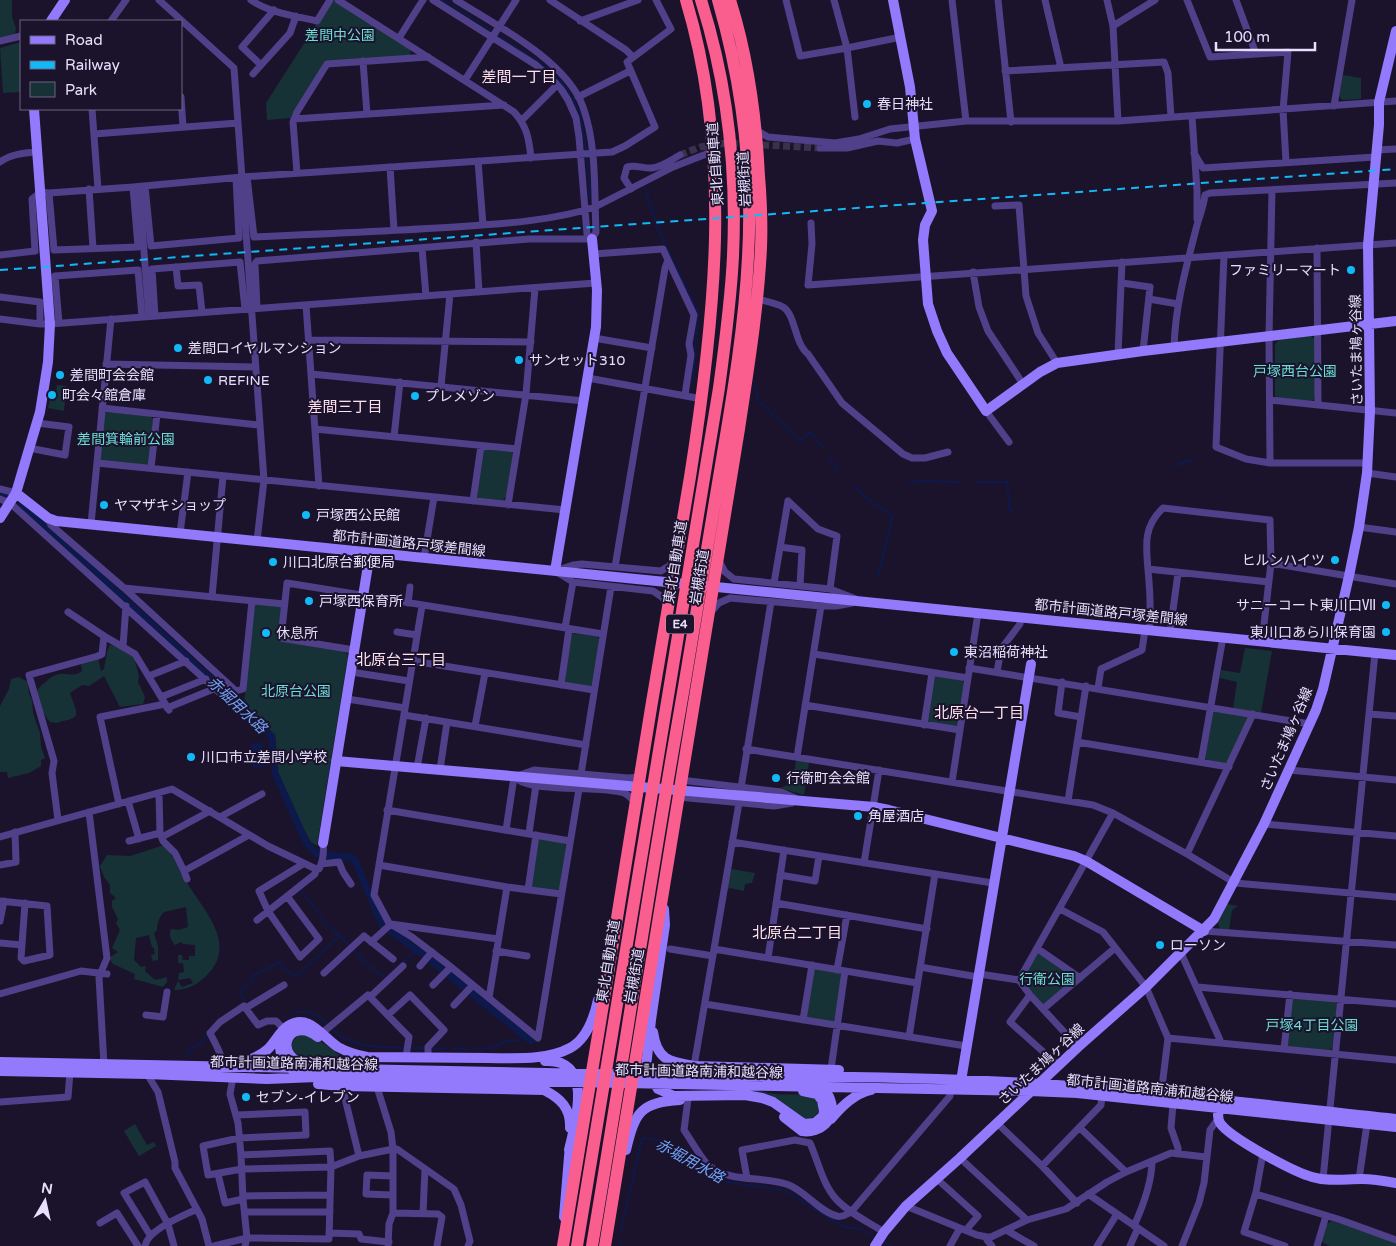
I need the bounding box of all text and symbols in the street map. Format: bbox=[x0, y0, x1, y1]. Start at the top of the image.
legend bbox=[20, 20, 182, 110]
scale bar bbox=[1216, 20, 1315, 52]
park label: 差間中公園 bbox=[305, 27, 375, 44]
text: 100 m bbox=[1224, 28, 1270, 46]
text: Road bbox=[65, 31, 103, 49]
text: Railway bbox=[65, 56, 120, 74]
district label: 差間一丁目 bbox=[481, 68, 557, 86]
text: Park bbox=[65, 81, 97, 99]
place label: 春日神社 bbox=[877, 96, 933, 113]
marker: 春日神社 bbox=[861, 98, 873, 110]
street label: 東北自動車道 bbox=[704, 121, 727, 206]
street label: 岩槻街道 bbox=[735, 151, 754, 207]
place label: ファミリーマート bbox=[1229, 262, 1341, 279]
marker: ファミリーマート bbox=[1345, 264, 1357, 276]
street label: さいたま鳩ヶ谷線 bbox=[1347, 294, 1366, 406]
place label: 差間ロイヤルマンション bbox=[188, 340, 342, 357]
marker: 差間ロイヤルマンション bbox=[172, 342, 184, 354]
place label: サンセット310 bbox=[529, 352, 626, 369]
marker: サンセット310 bbox=[513, 354, 525, 366]
park label: 戸塚西台公園 bbox=[1253, 363, 1337, 380]
place label: 差間町会会館 bbox=[70, 367, 154, 384]
marker: 差間町会会館 bbox=[54, 369, 66, 381]
place label: REFINE bbox=[218, 372, 270, 389]
marker: REFINE bbox=[202, 374, 214, 386]
place label: 町会々館倉庫 bbox=[62, 387, 146, 404]
place label: プレメゾン bbox=[425, 388, 495, 405]
marker: 町会々館倉庫 bbox=[46, 389, 58, 401]
marker: プレメゾン bbox=[409, 390, 421, 402]
district label: 差間三丁目 bbox=[307, 398, 383, 416]
park label: 差間箕輪前公園 bbox=[77, 431, 175, 448]
place label: ヤマザキショップ bbox=[114, 497, 226, 514]
marker: ヤマザキショップ bbox=[98, 499, 110, 511]
place label: 戸塚西公民館 bbox=[316, 507, 400, 524]
marker: 戸塚西公民館 bbox=[300, 509, 312, 521]
street label: 東北自動車道 bbox=[661, 519, 690, 605]
street label: 都市計画道路戸塚差間線 bbox=[331, 527, 486, 560]
street label: 岩槻街道 bbox=[687, 548, 712, 606]
place label: ヒルンハイツ bbox=[1242, 552, 1325, 569]
place label: 川口北原台郵便局 bbox=[283, 554, 395, 571]
marker: ヒルンハイツ bbox=[1329, 554, 1341, 566]
marker: 川口北原台郵便局 bbox=[267, 556, 279, 568]
place label: 戸塚西保育所 bbox=[319, 593, 403, 610]
marker: 戸塚西保育所 bbox=[303, 595, 315, 607]
street label: 都市計画道路戸塚差間線 bbox=[1033, 596, 1188, 629]
place label: サニーコート東川口Ⅶ bbox=[1236, 597, 1376, 614]
marker: サニーコート東川口Ⅶ bbox=[1380, 599, 1392, 611]
road number: E4 bbox=[666, 614, 694, 634]
place label: 東川口あら川保育園 bbox=[1250, 624, 1376, 641]
place label: 休息所 bbox=[276, 625, 318, 642]
marker: 東川口あら川保育園 bbox=[1380, 626, 1392, 638]
marker: 休息所 bbox=[260, 627, 272, 639]
place label: 東沼稲荷神社 bbox=[964, 644, 1048, 661]
marker: 東沼稲荷神社 bbox=[948, 646, 960, 658]
district label: 北原台三丁目 bbox=[356, 651, 446, 669]
water label: 赤堀用水路 bbox=[203, 673, 272, 739]
park label: 北原台公園 bbox=[261, 683, 331, 700]
street label: さいたま鳩ヶ谷線 bbox=[1257, 685, 1316, 794]
district label: 北原台一丁目 bbox=[934, 704, 1024, 722]
place label: 川口市立差間小学校 bbox=[201, 749, 327, 766]
marker: 川口市立差間小学校 bbox=[185, 751, 197, 763]
place label: 行衛町会会館 bbox=[786, 770, 870, 787]
marker: 行衛町会会館 bbox=[770, 772, 782, 784]
place label: 角屋酒店 bbox=[868, 808, 924, 825]
marker: 角屋酒店 bbox=[852, 810, 864, 822]
street label: 東北自動車道 bbox=[594, 918, 623, 1004]
district label: 北原台二丁目 bbox=[752, 924, 842, 942]
place label: ローソン bbox=[1170, 937, 1226, 954]
marker: ローソン bbox=[1154, 939, 1166, 951]
street label: 岩槻街道 bbox=[621, 947, 648, 1005]
park label: 行衛公園 bbox=[1019, 971, 1075, 988]
park label: 戸塚4丁目公園 bbox=[1266, 1017, 1358, 1034]
street label: さいたま鳩ヶ谷線 bbox=[995, 1020, 1088, 1109]
street label: 都市計画道路南浦和越谷線 bbox=[210, 1054, 378, 1073]
street label: 都市計画道路南浦和越谷線 bbox=[615, 1062, 783, 1081]
street label: 都市計画道路南浦和越谷線 bbox=[1066, 1071, 1234, 1106]
place label: セブン-イレブン bbox=[256, 1089, 360, 1106]
marker: セブン-イレブン bbox=[240, 1091, 252, 1103]
water label: 赤堀用水路 bbox=[653, 1135, 729, 1188]
north arrow bbox=[20, 1176, 70, 1226]
text: N bbox=[40, 1179, 54, 1198]

